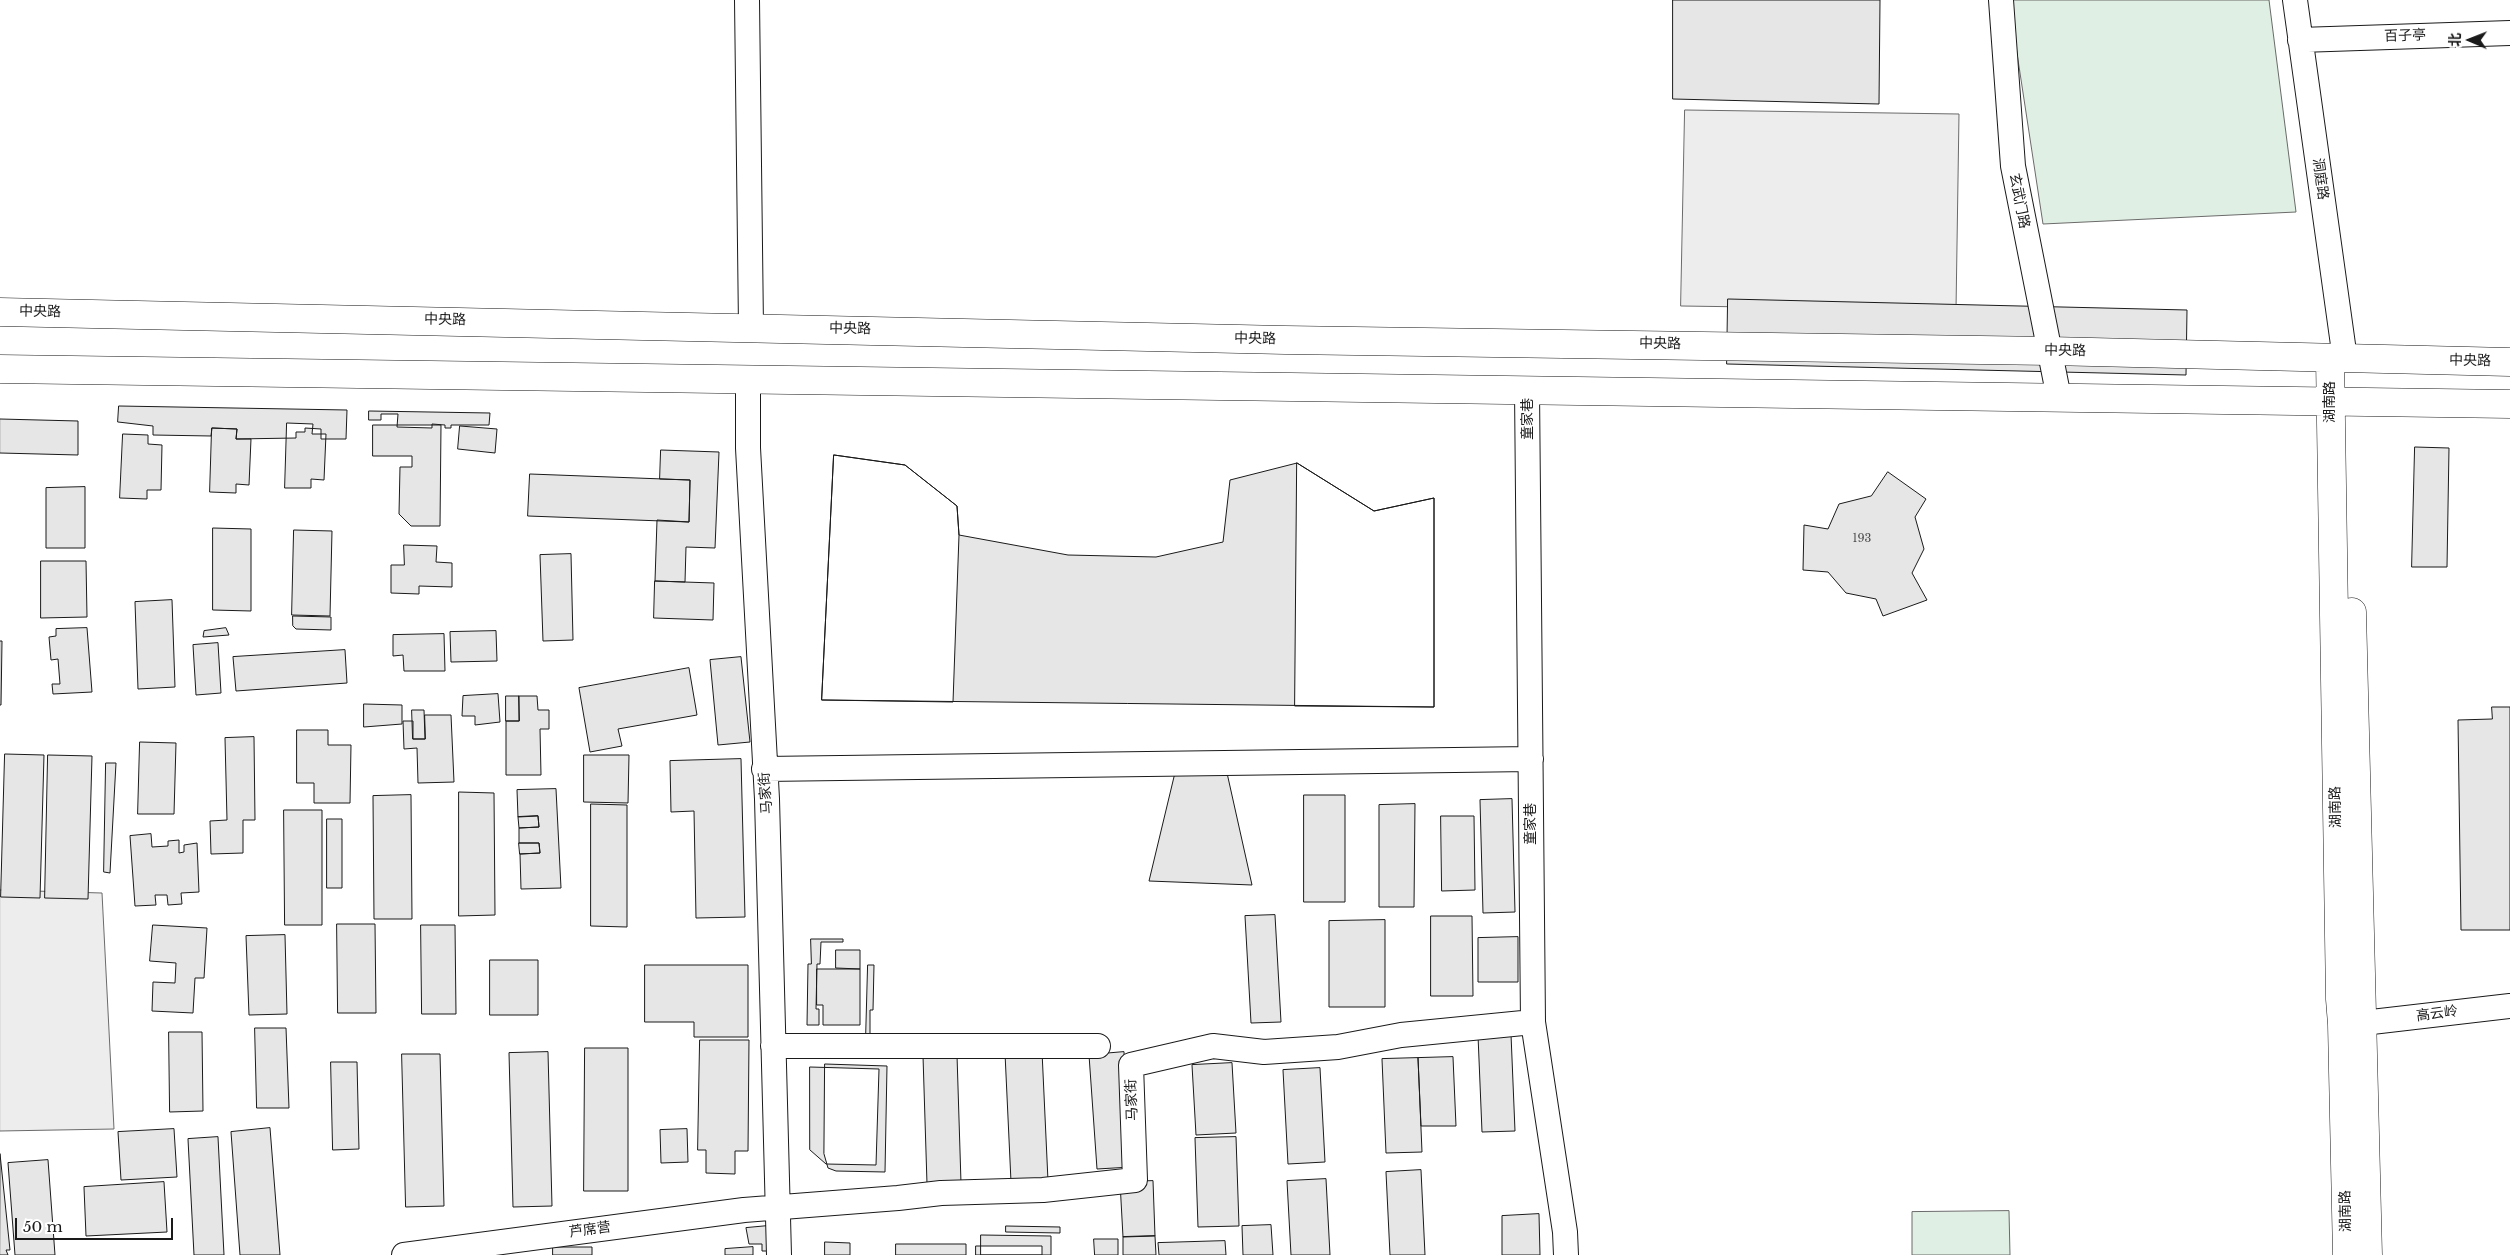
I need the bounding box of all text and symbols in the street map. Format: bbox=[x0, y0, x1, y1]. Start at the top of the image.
north arrow bbox=[2445, 15, 2495, 65]
street label: 百子亭 bbox=[2384, 27, 2426, 45]
text: 北 bbox=[2446, 33, 2464, 47]
street label: 洞庭路 bbox=[2309, 157, 2331, 201]
street label: 玄武门路 bbox=[2005, 172, 2033, 230]
street label: 中央路 bbox=[19, 303, 61, 321]
street label: 中央路 bbox=[424, 311, 466, 329]
street label: 中央路 bbox=[829, 320, 871, 338]
street label: 中央路 bbox=[1234, 330, 1276, 348]
street label: 中央路 bbox=[1639, 335, 1681, 353]
street label: 中央路 bbox=[2044, 342, 2086, 360]
street label: 中央路 bbox=[2449, 352, 2491, 370]
street label: 湖南路 bbox=[2322, 381, 2338, 423]
street label: 童家巷 bbox=[1520, 398, 1536, 440]
house number: 193 bbox=[1853, 532, 1871, 546]
street label: 马家街 bbox=[756, 771, 776, 815]
street label: 湖南路 bbox=[2327, 786, 2345, 828]
street label: 童家巷 bbox=[1523, 803, 1539, 845]
street label: 高云岭 bbox=[2415, 1003, 2459, 1025]
street label: 马家街 bbox=[1123, 1079, 1141, 1121]
street label: 湖南路 bbox=[2337, 1190, 2355, 1232]
scale bar bbox=[18, 1208, 175, 1240]
text: 50 m bbox=[23, 1217, 63, 1236]
street label: 芦席营 bbox=[568, 1219, 612, 1241]

